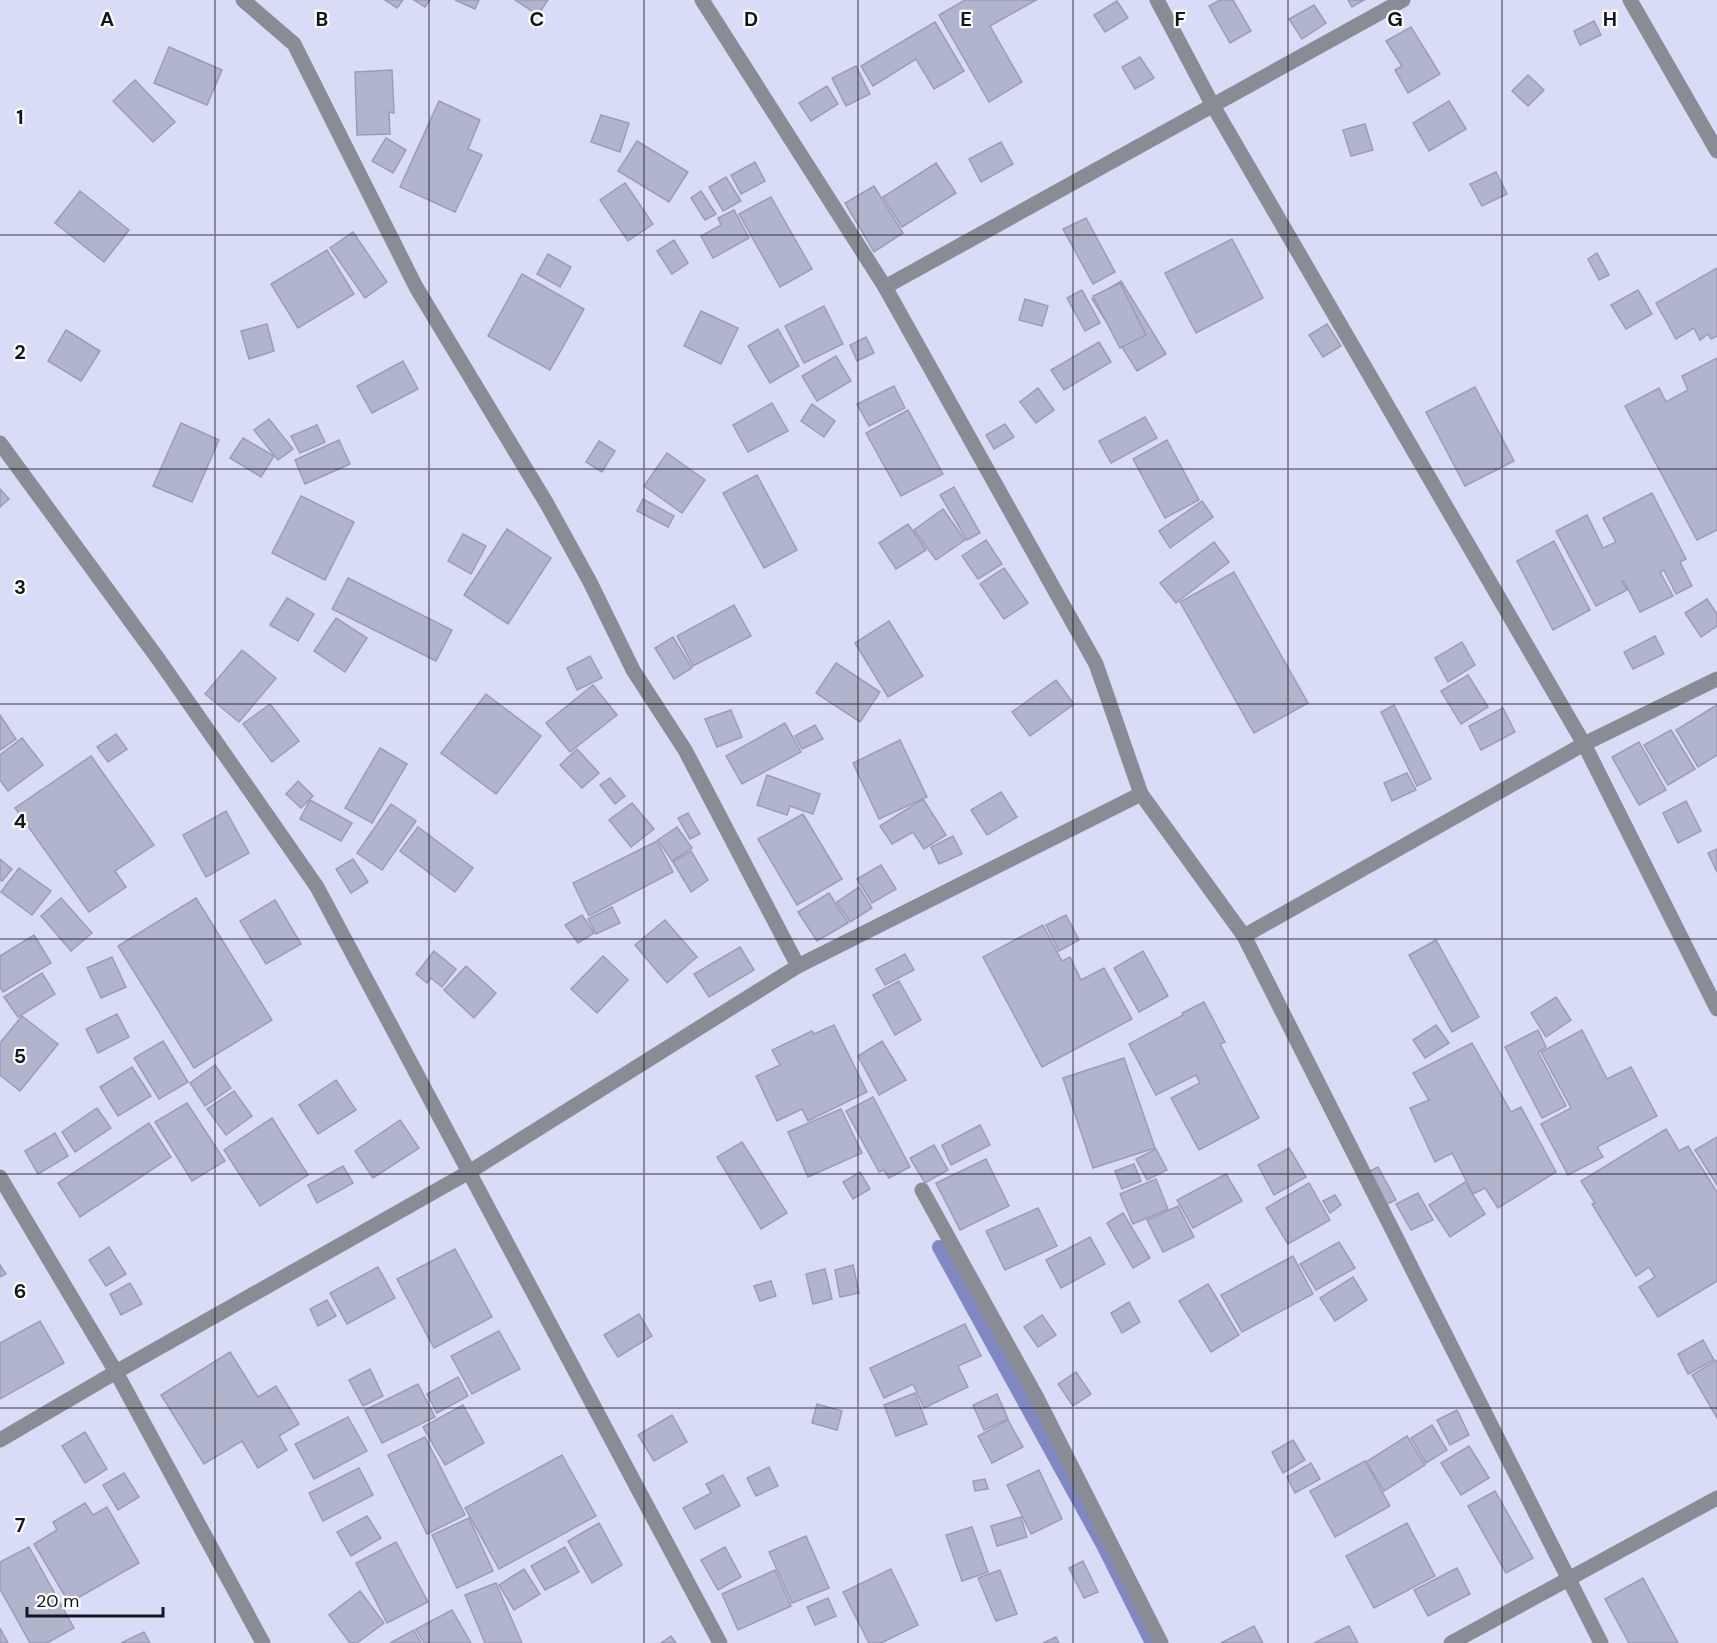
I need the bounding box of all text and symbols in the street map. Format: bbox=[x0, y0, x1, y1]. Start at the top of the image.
text: A bbox=[100, 6, 114, 32]
text: B bbox=[316, 6, 328, 32]
text: C bbox=[530, 6, 544, 32]
text: D bbox=[744, 6, 758, 32]
text: E bbox=[960, 6, 972, 32]
text: F bbox=[1174, 6, 1186, 32]
text: G bbox=[1387, 6, 1403, 32]
text: H bbox=[1603, 6, 1617, 32]
text: 1 bbox=[16, 104, 24, 130]
text: 2 bbox=[14, 339, 26, 365]
text: 3 bbox=[14, 574, 26, 600]
text: 4 bbox=[14, 808, 27, 834]
text: 5 bbox=[14, 1043, 26, 1069]
text: 6 bbox=[14, 1278, 26, 1304]
text: 7 bbox=[15, 1512, 26, 1538]
scale bar bbox=[27, 1580, 164, 1618]
text: 20 m bbox=[36, 1589, 79, 1613]

